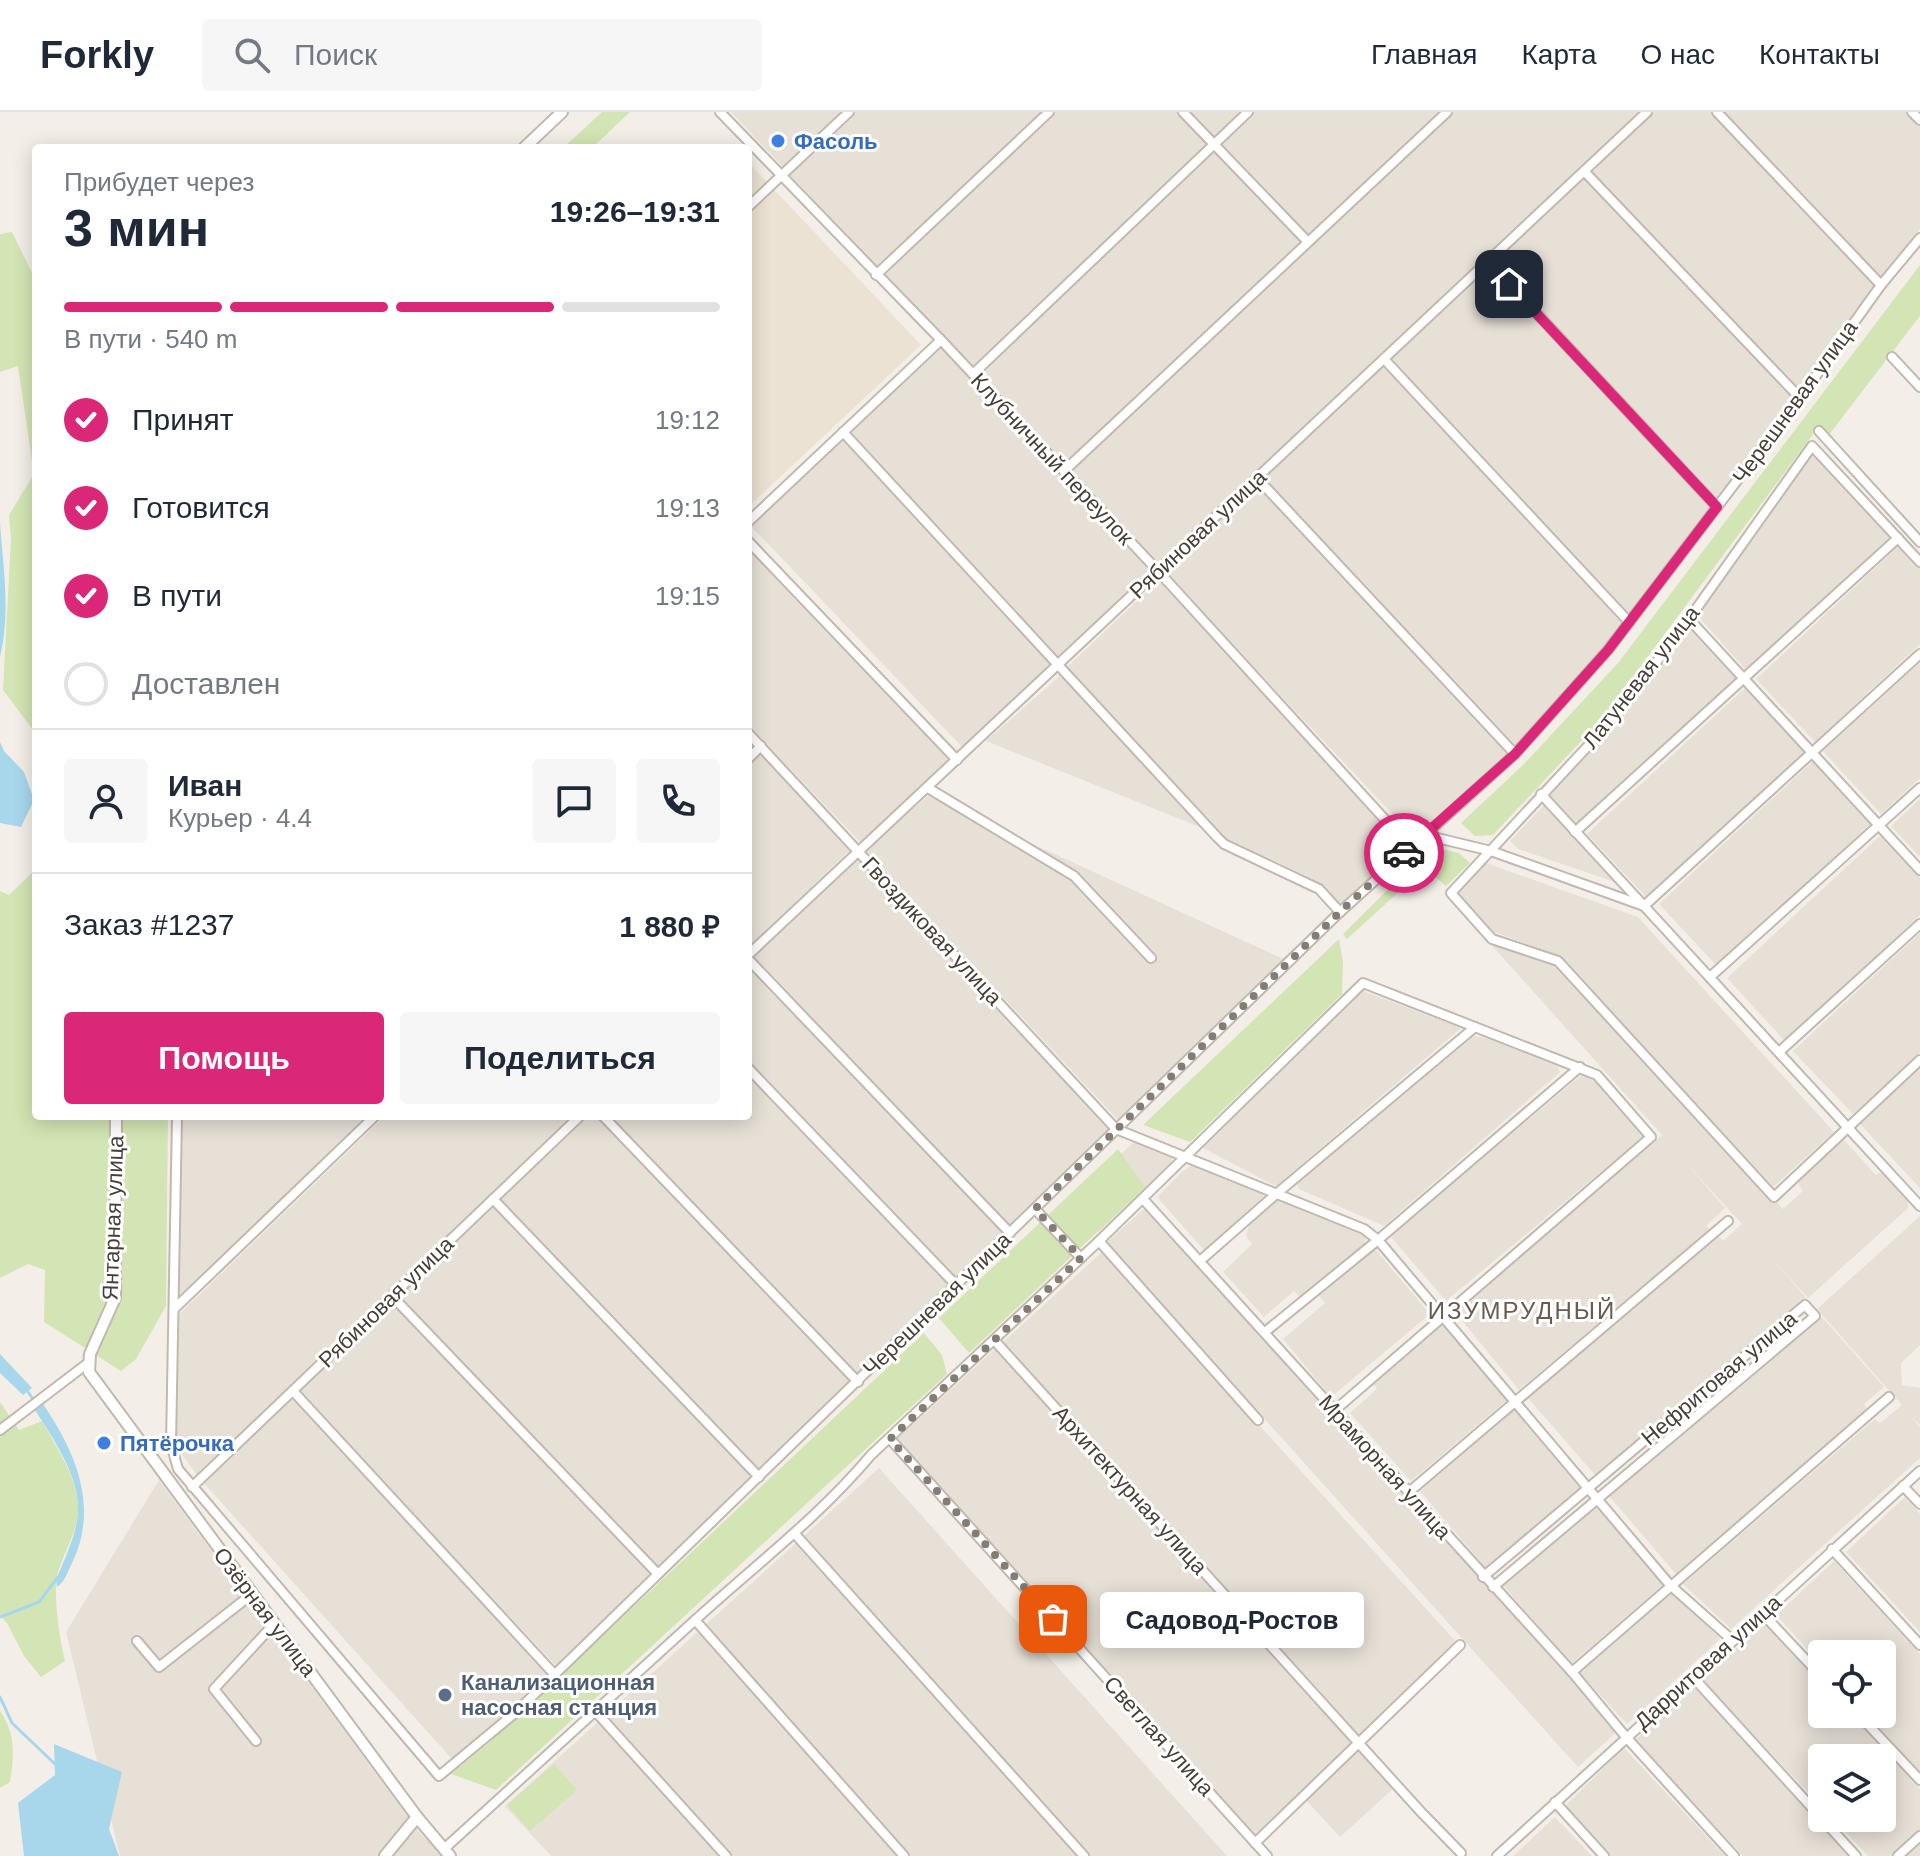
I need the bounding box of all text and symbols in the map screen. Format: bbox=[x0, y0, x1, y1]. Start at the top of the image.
search box bbox=[202, 19, 762, 91]
icon: search bbox=[230, 33, 274, 77]
text: Forkly bbox=[40, 34, 154, 76]
text: Поиск bbox=[294, 38, 377, 71]
text: Главная bbox=[1371, 39, 1478, 70]
text: Карта bbox=[1522, 39, 1596, 70]
text: О нас bbox=[1640, 39, 1715, 70]
text: Контакты bbox=[1759, 39, 1880, 70]
place label: Фасоль bbox=[794, 129, 878, 154]
marker: Фасоль bbox=[769, 132, 787, 150]
text: Прибудет через bbox=[64, 167, 254, 197]
text: 19:26–19:31 bbox=[550, 195, 720, 228]
text: 3 мин bbox=[64, 199, 209, 257]
pin bbox=[1475, 250, 1543, 318]
icon: home bbox=[1487, 262, 1531, 306]
street label: Черешневая улица bbox=[1727, 315, 1863, 488]
text: В пути · 540 m bbox=[64, 324, 237, 354]
street label: Клубничный переулок bbox=[966, 368, 1138, 550]
icon: check bbox=[64, 398, 108, 442]
text: Принят bbox=[132, 403, 234, 436]
text: 19:12 bbox=[655, 405, 720, 435]
street label: Рябиновая улица bbox=[1125, 464, 1272, 604]
icon: check bbox=[64, 486, 108, 530]
text: Готовится bbox=[132, 491, 270, 524]
text: 19:13 bbox=[655, 493, 720, 523]
icon: check bbox=[64, 574, 108, 618]
text: В пути bbox=[132, 579, 222, 612]
text: 19:15 bbox=[655, 581, 720, 611]
street label: Латуневая улица bbox=[1578, 600, 1705, 753]
text: Доставлен bbox=[132, 667, 280, 700]
button: person bbox=[64, 759, 148, 843]
button: chat bbox=[532, 759, 616, 843]
button: phone bbox=[636, 759, 720, 843]
text: Иван bbox=[168, 769, 242, 802]
text: Курьер · 4.4 bbox=[168, 803, 312, 833]
courier bbox=[1364, 813, 1444, 893]
icon: car bbox=[1382, 831, 1426, 875]
street label: Гвоздиковая улица bbox=[857, 852, 1008, 1011]
text: Заказ #1237 bbox=[64, 908, 234, 941]
text: 1 880 ₽ bbox=[619, 910, 720, 943]
button: Помощь bbox=[64, 1012, 384, 1104]
button: Поделиться bbox=[400, 1012, 720, 1104]
street label: Янтарная улица bbox=[98, 1134, 128, 1301]
street label: Черешневая улица bbox=[858, 1227, 1017, 1381]
street label: Рябиновая улица bbox=[314, 1231, 459, 1373]
district label: ИЗУМРУДНЫЙ bbox=[1428, 1297, 1616, 1324]
street label: Нефритовая улица bbox=[1636, 1305, 1802, 1450]
street label: Мраморная улица bbox=[1314, 1390, 1457, 1545]
street label: Архитектурная улица bbox=[1048, 1401, 1213, 1580]
place label: Пятёрочка bbox=[120, 1431, 235, 1456]
marker: Пятёрочка bbox=[95, 1434, 113, 1452]
street label: Озёрная улица bbox=[209, 1543, 322, 1682]
pin bbox=[1019, 1585, 1087, 1653]
street label: Дарритовая улица bbox=[1630, 1589, 1787, 1734]
callout: Садовод-Ростов bbox=[1101, 1591, 1365, 1647]
icon: bag bbox=[1031, 1597, 1075, 1641]
text: Садовод-Ростов bbox=[1125, 1605, 1339, 1635]
map controls bbox=[1808, 1640, 1896, 1832]
button: locate bbox=[1808, 1640, 1896, 1728]
place label: Канализационная насосная станция bbox=[461, 1670, 657, 1720]
street label: Светлая улица bbox=[1099, 1671, 1220, 1801]
marker: Канализационная насосная станция bbox=[436, 1686, 454, 1704]
button: layers bbox=[1808, 1744, 1896, 1832]

